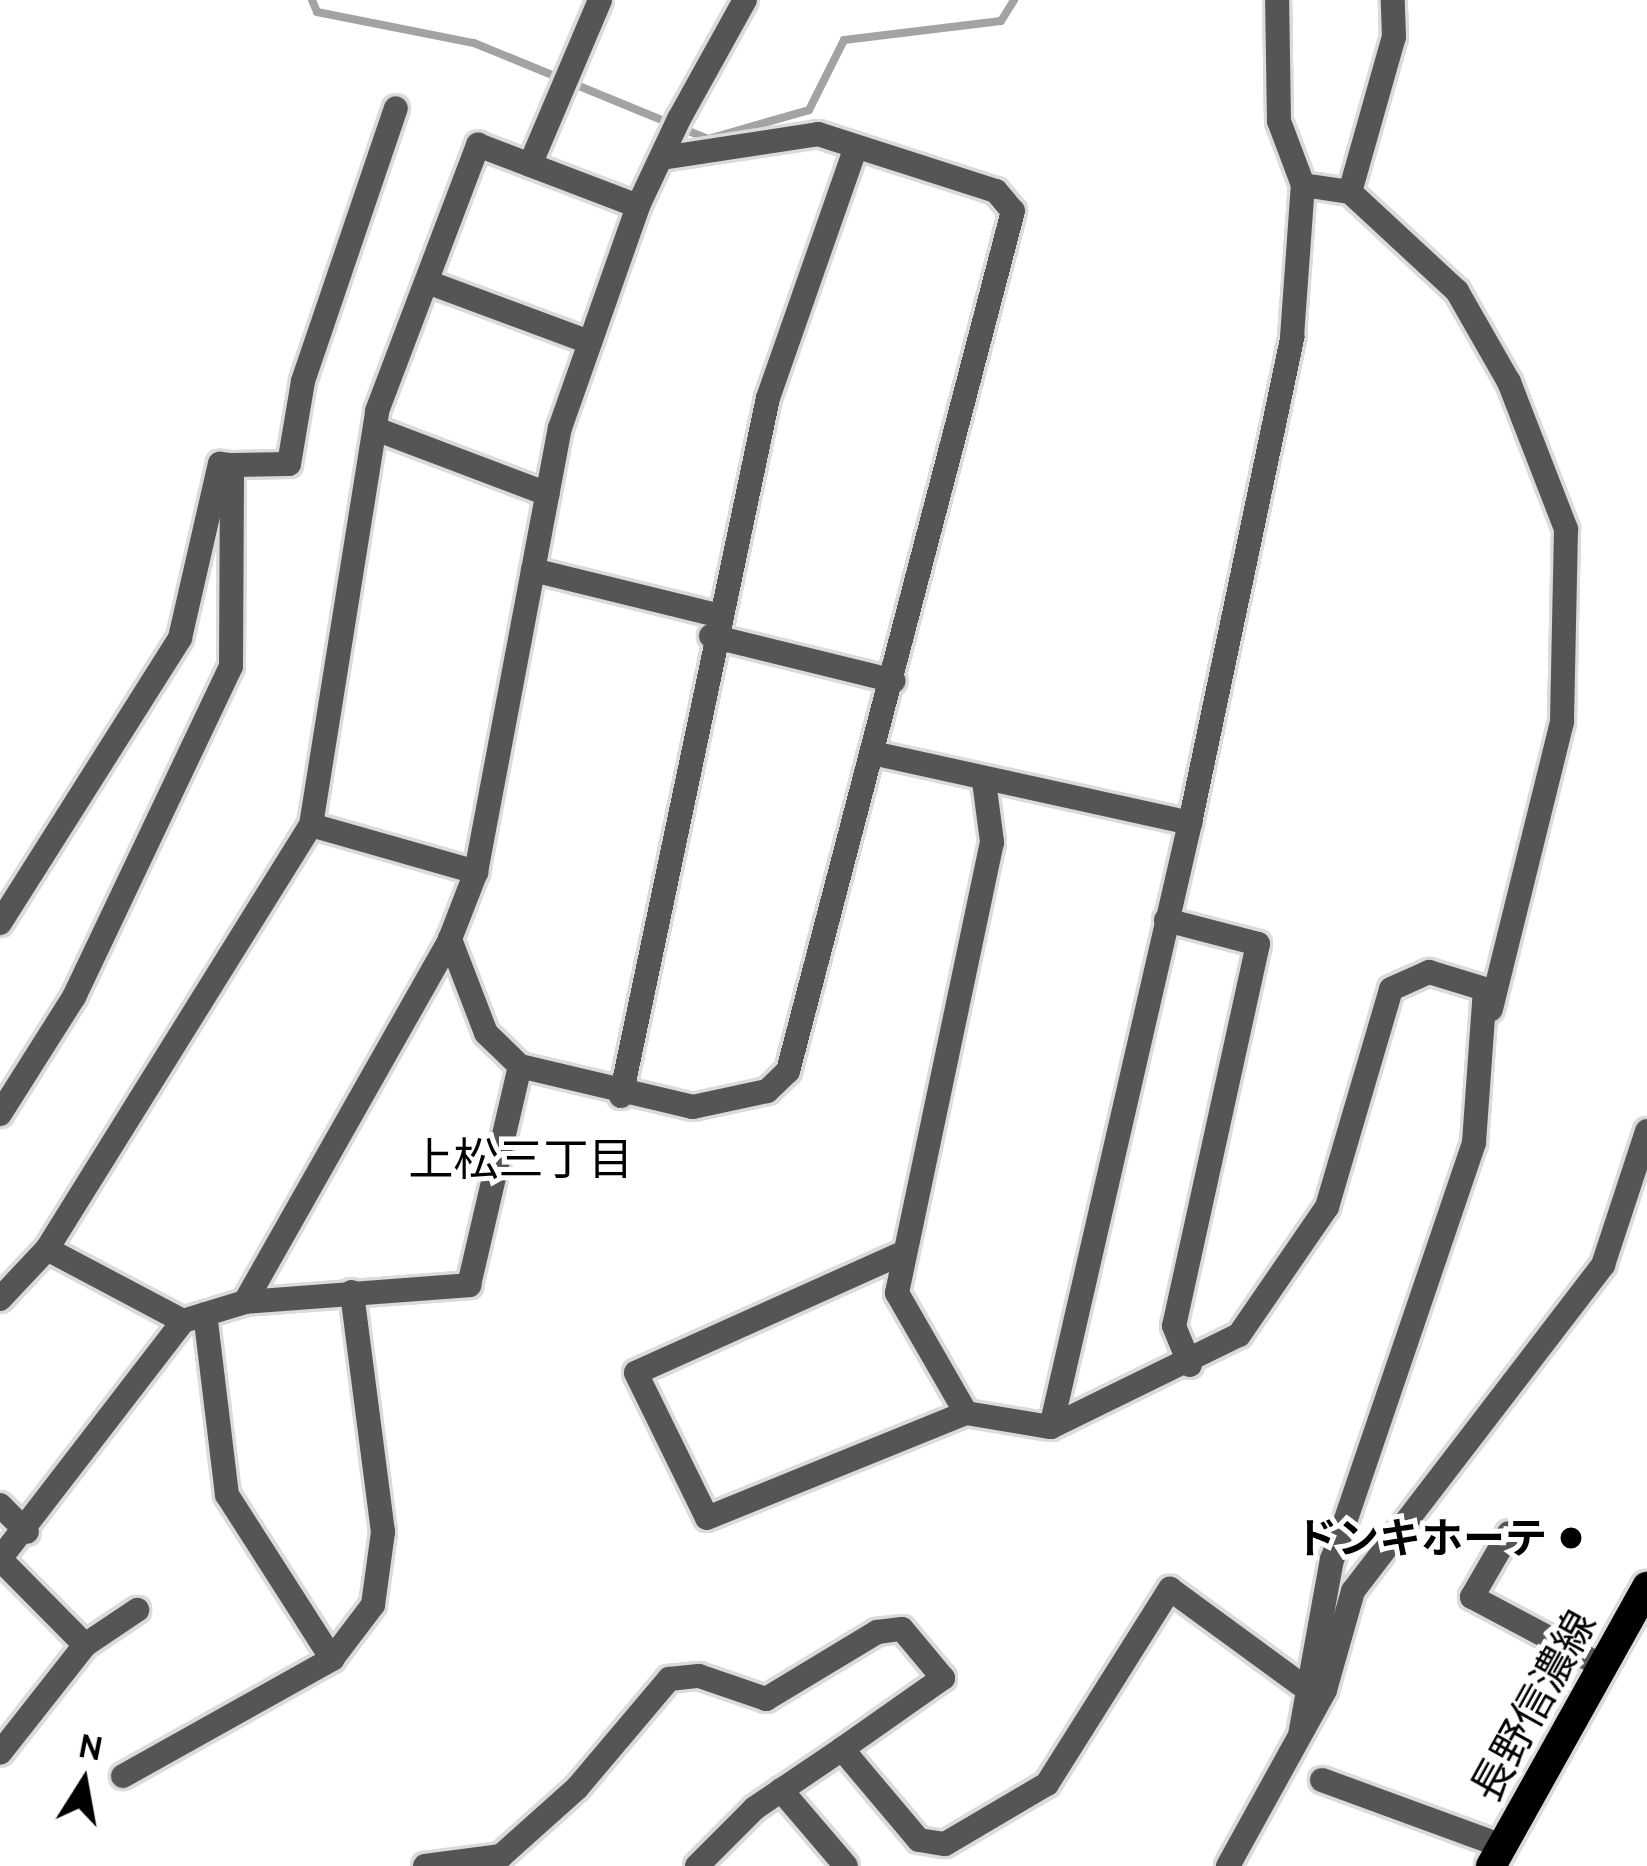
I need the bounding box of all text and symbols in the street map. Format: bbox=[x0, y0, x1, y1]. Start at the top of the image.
district label: 上松三丁目 bbox=[409, 1133, 633, 1187]
place label: ドンキホーテ bbox=[1295, 1513, 1547, 1563]
marker: ドンキホーテ bbox=[1558, 1525, 1584, 1551]
street label: 長野信濃線 bbox=[1460, 1602, 1606, 1810]
north arrow bbox=[24, 1722, 144, 1842]
text: N bbox=[76, 1725, 106, 1769]

